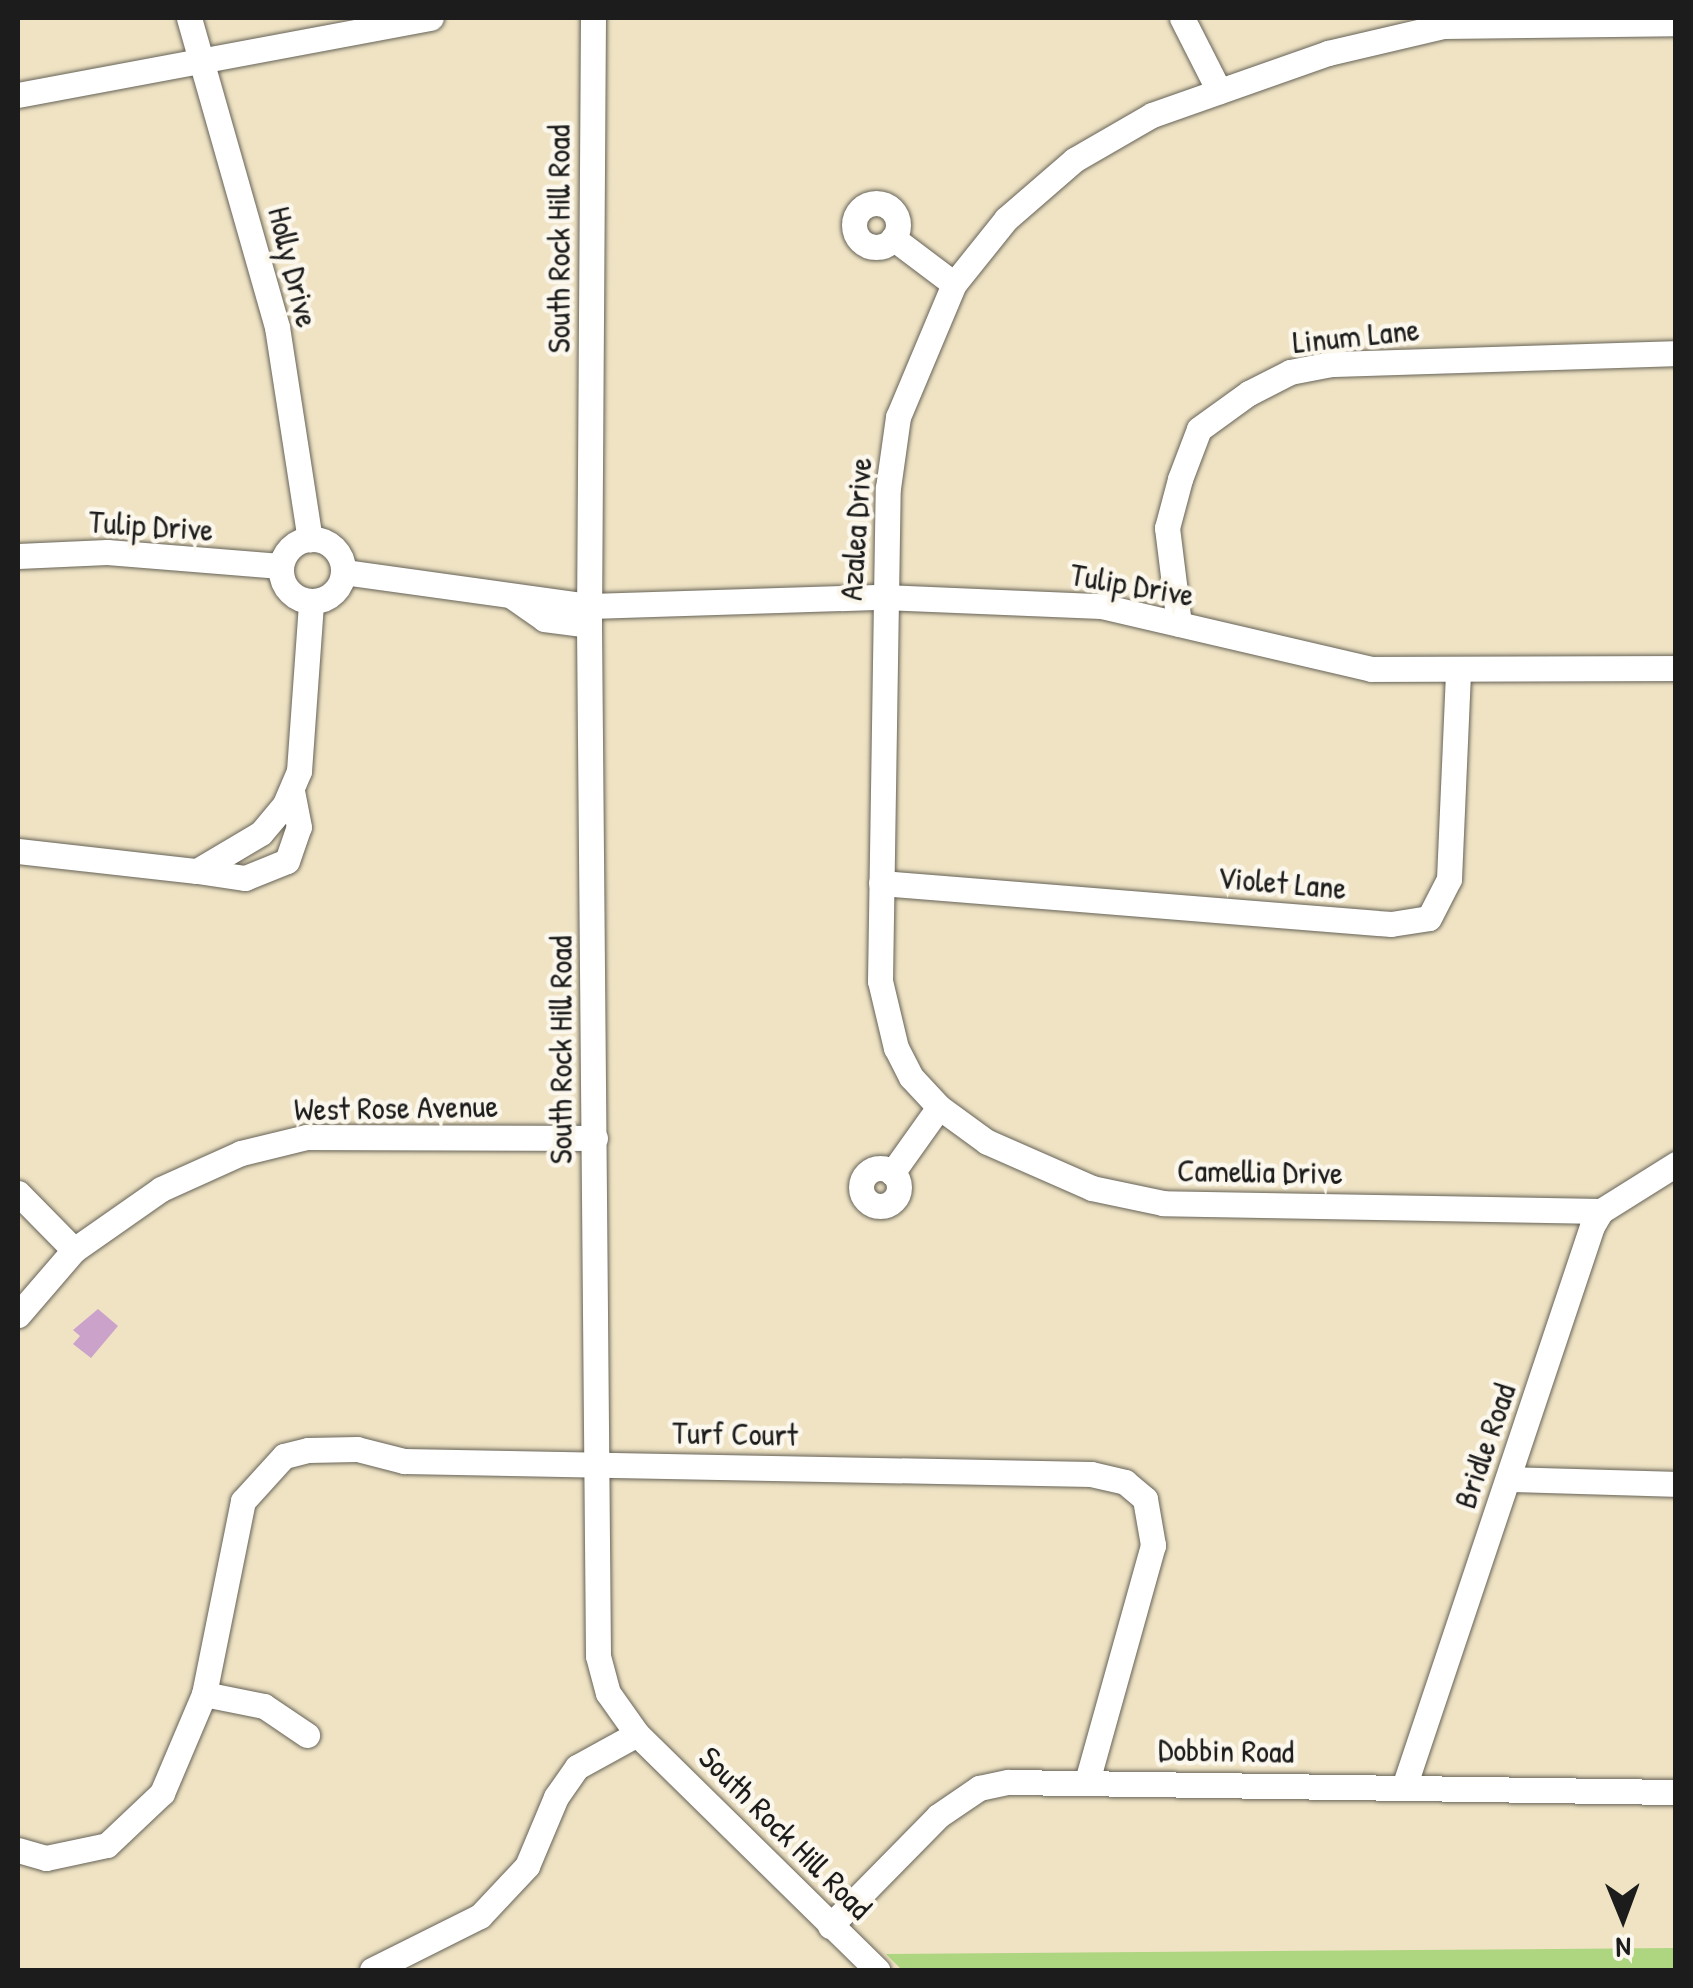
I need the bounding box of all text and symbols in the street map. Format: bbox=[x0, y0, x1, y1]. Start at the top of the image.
street label: South Rock Hill Road bbox=[540, 125, 578, 353]
street label: Holly Drive bbox=[260, 203, 326, 331]
street label: Linum Lane bbox=[1291, 310, 1421, 362]
street label: Azalea Drive bbox=[832, 456, 880, 602]
street label: Tulip Drive bbox=[87, 502, 215, 550]
street label: Tulip Drive bbox=[1067, 555, 1197, 615]
street label: Violet Lane bbox=[1216, 858, 1348, 908]
street label: South Rock Hill Road bbox=[542, 936, 580, 1164]
street label: West Rose Avenue bbox=[294, 1087, 498, 1129]
street label: Camellia Drive bbox=[1177, 1151, 1343, 1193]
street label: Bridle Road bbox=[1446, 1379, 1524, 1513]
street label: Turf Court bbox=[672, 1414, 798, 1454]
street label: Dobbin Road bbox=[1158, 1731, 1294, 1771]
street label: South Rock Hill Road bbox=[691, 1739, 879, 1927]
north arrow bbox=[1573, 1868, 1673, 1968]
text: N bbox=[1616, 1929, 1631, 1967]

